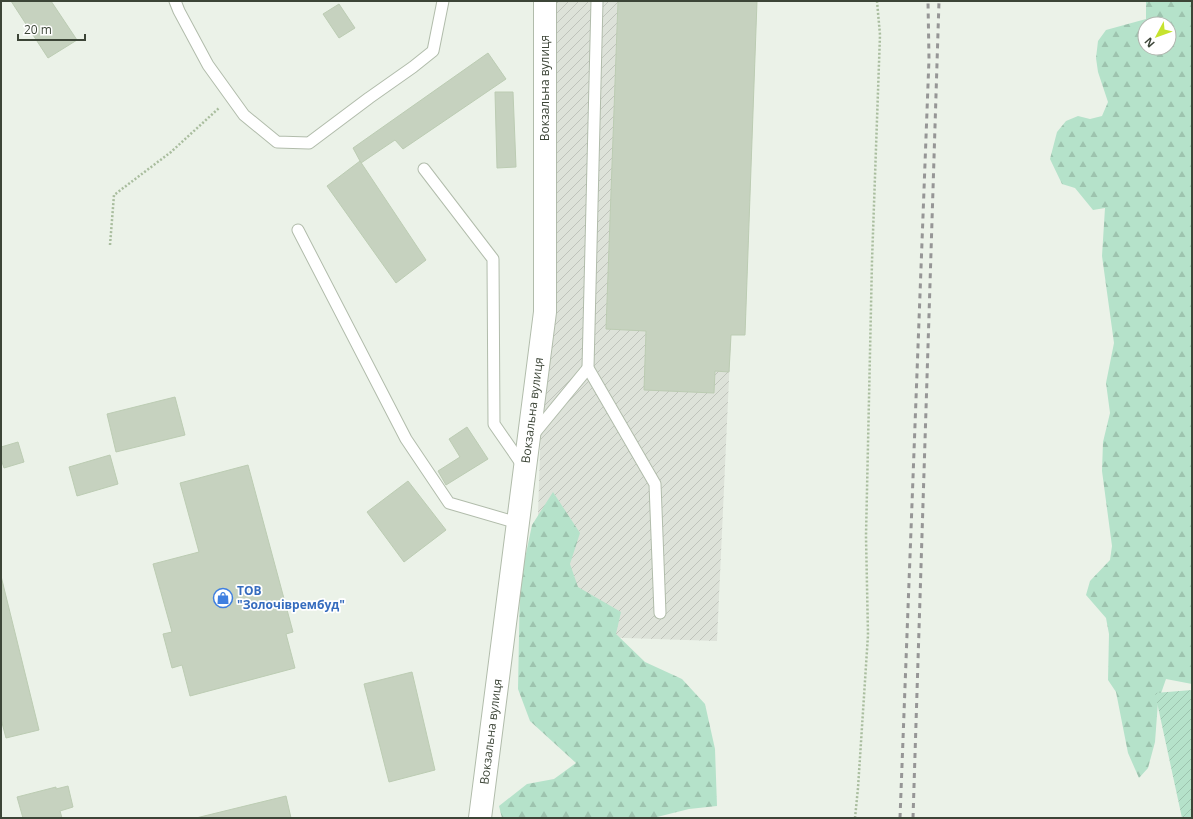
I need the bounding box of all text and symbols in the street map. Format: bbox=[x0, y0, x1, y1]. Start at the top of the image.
scale bar bbox=[18, 16, 85, 42]
north arrow bbox=[1137, 16, 1177, 56]
text: 20 m bbox=[24, 21, 52, 38]
street label: Вокзальна вулиця bbox=[536, 35, 553, 141]
text: N bbox=[1140, 35, 1158, 51]
street label: Вокзальна вулиця bbox=[517, 356, 547, 464]
place label: ТОВ "Золочіврембуд" bbox=[237, 582, 345, 613]
shop icon: ТОВ "Золочіврембуд" bbox=[212, 587, 234, 609]
street label: Вокзальна вулиця bbox=[475, 678, 506, 786]

